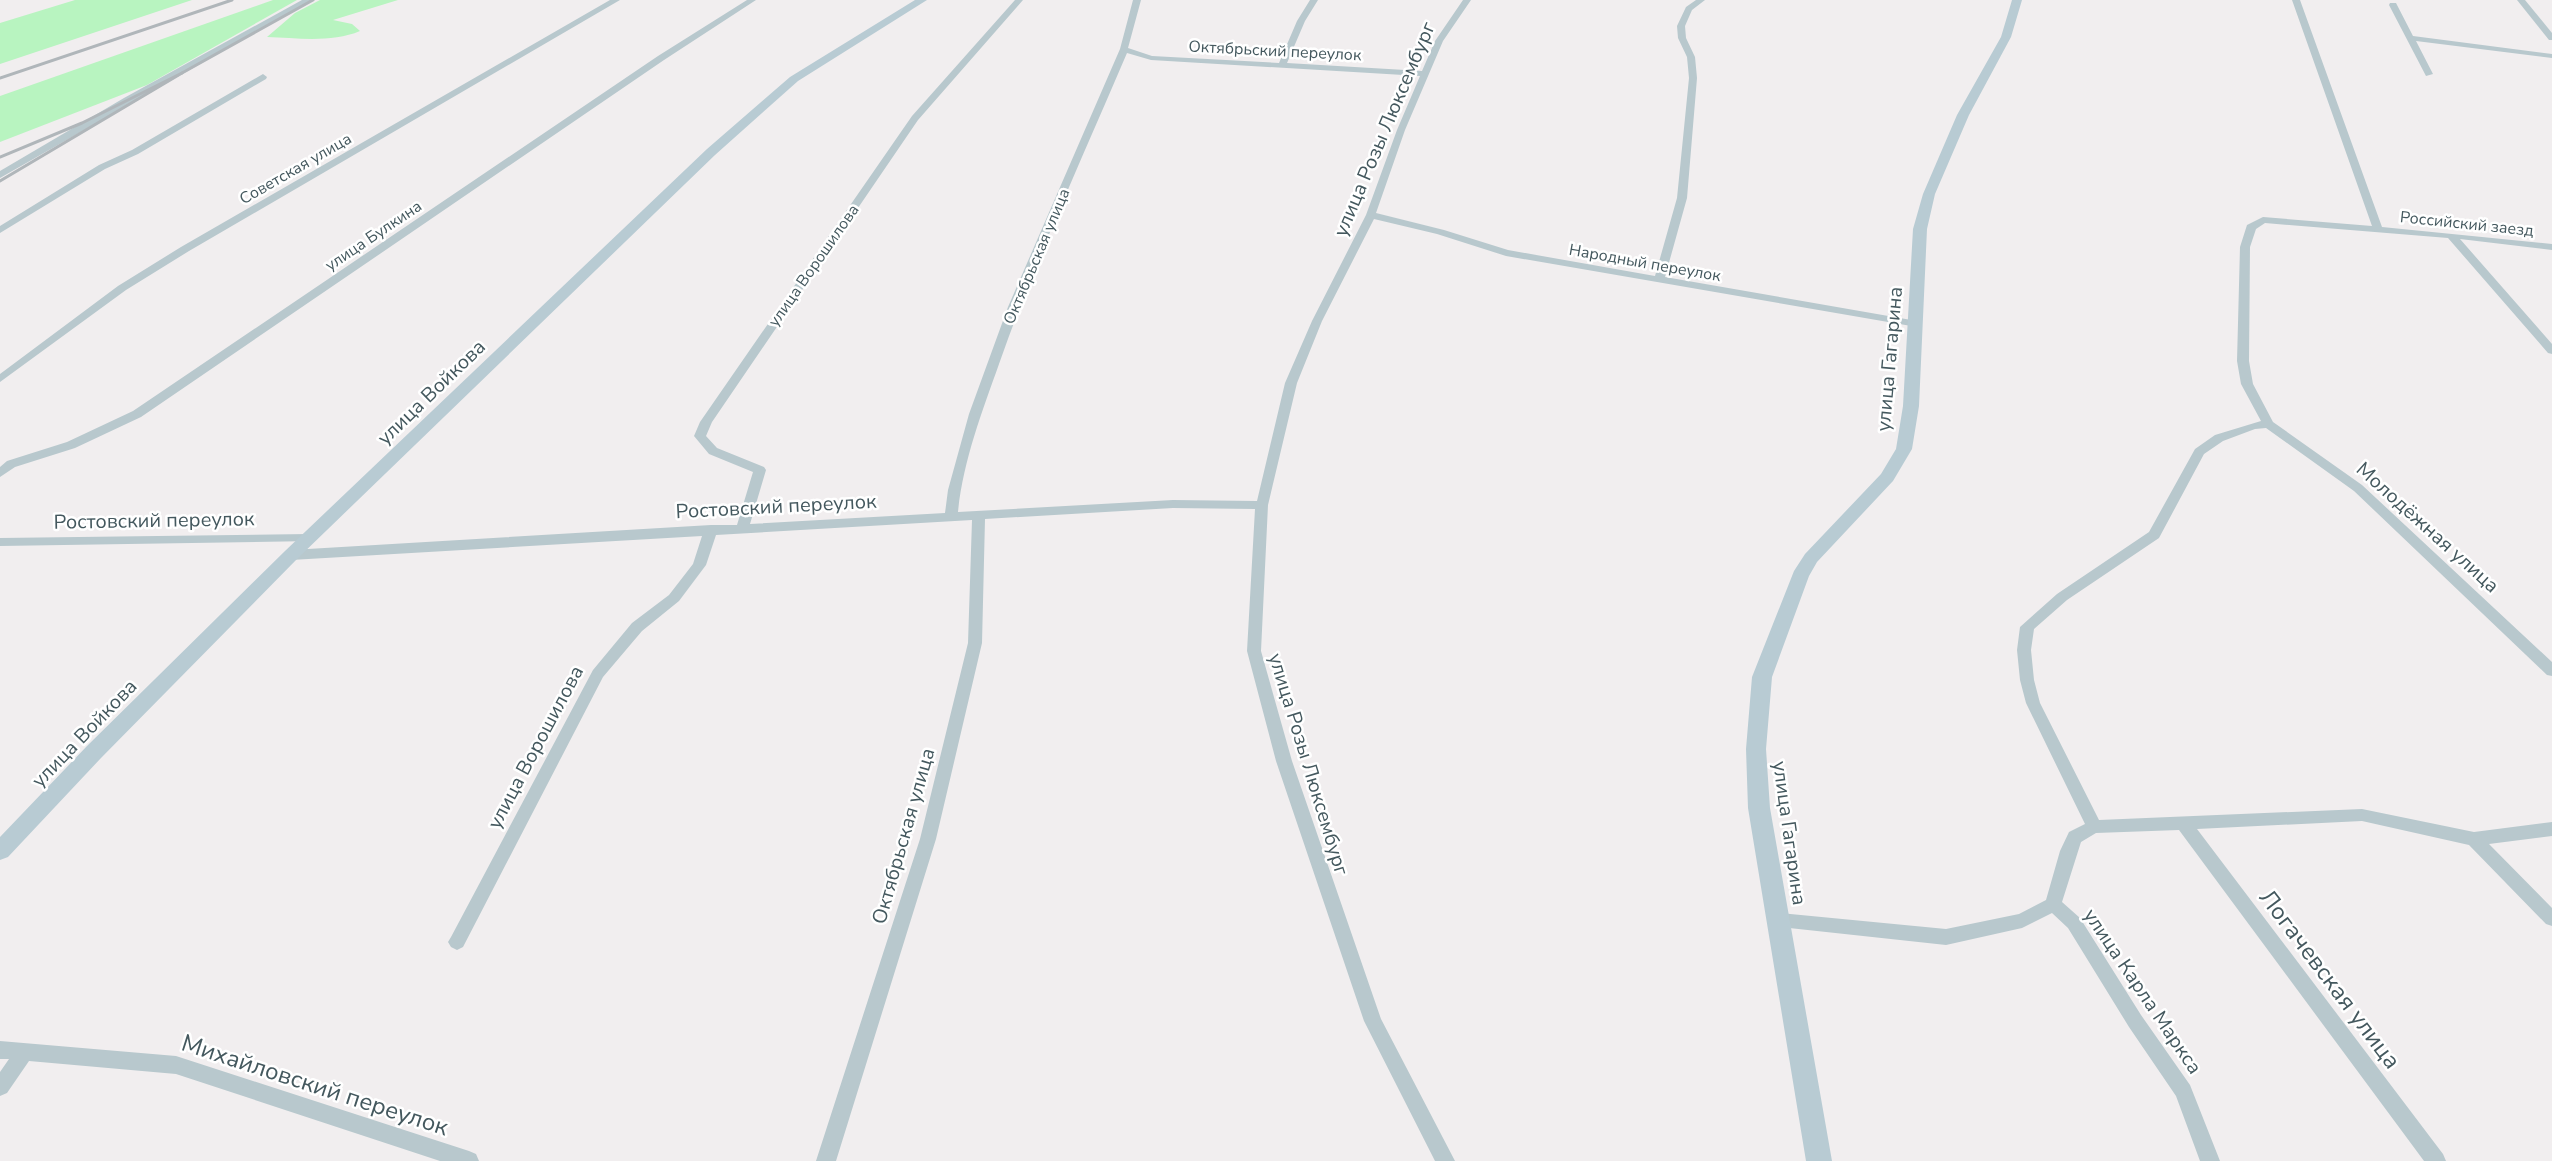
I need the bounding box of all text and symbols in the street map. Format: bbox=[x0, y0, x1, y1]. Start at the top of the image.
street label: улица Розы Люксембург bbox=[1327, 17, 1442, 241]
street label: Октябрьский переулок bbox=[1188, 35, 1362, 67]
street label: Советская улица bbox=[235, 128, 356, 210]
street label: Октябрьская улица bbox=[998, 185, 1075, 328]
street label: улица Булкина bbox=[321, 195, 426, 276]
street label: улица Ворошилова bbox=[763, 200, 864, 331]
street label: Российский заезд bbox=[2399, 206, 2535, 242]
street label: Народный переулок bbox=[1567, 239, 1723, 287]
street label: улица Гагарина bbox=[1870, 285, 1909, 433]
street label: улица Войкова bbox=[371, 334, 491, 451]
street label: Молодёжная улица bbox=[2350, 456, 2505, 599]
street label: Ростовский переулок bbox=[675, 488, 878, 525]
street label: Ростовский переулок bbox=[53, 505, 255, 536]
street label: улица Розы Люксембург bbox=[1262, 650, 1355, 879]
street label: улица Ворошилова bbox=[481, 661, 590, 834]
street label: улица Войкова bbox=[26, 673, 143, 793]
street label: Октябрьская улица bbox=[865, 745, 942, 927]
street label: улица Гагарина bbox=[1766, 759, 1813, 907]
street label: Логачевская улица bbox=[2252, 883, 2408, 1075]
street label: улица Карла Маркса bbox=[2077, 903, 2208, 1079]
street label: Михайловский переулок bbox=[177, 1027, 453, 1143]

